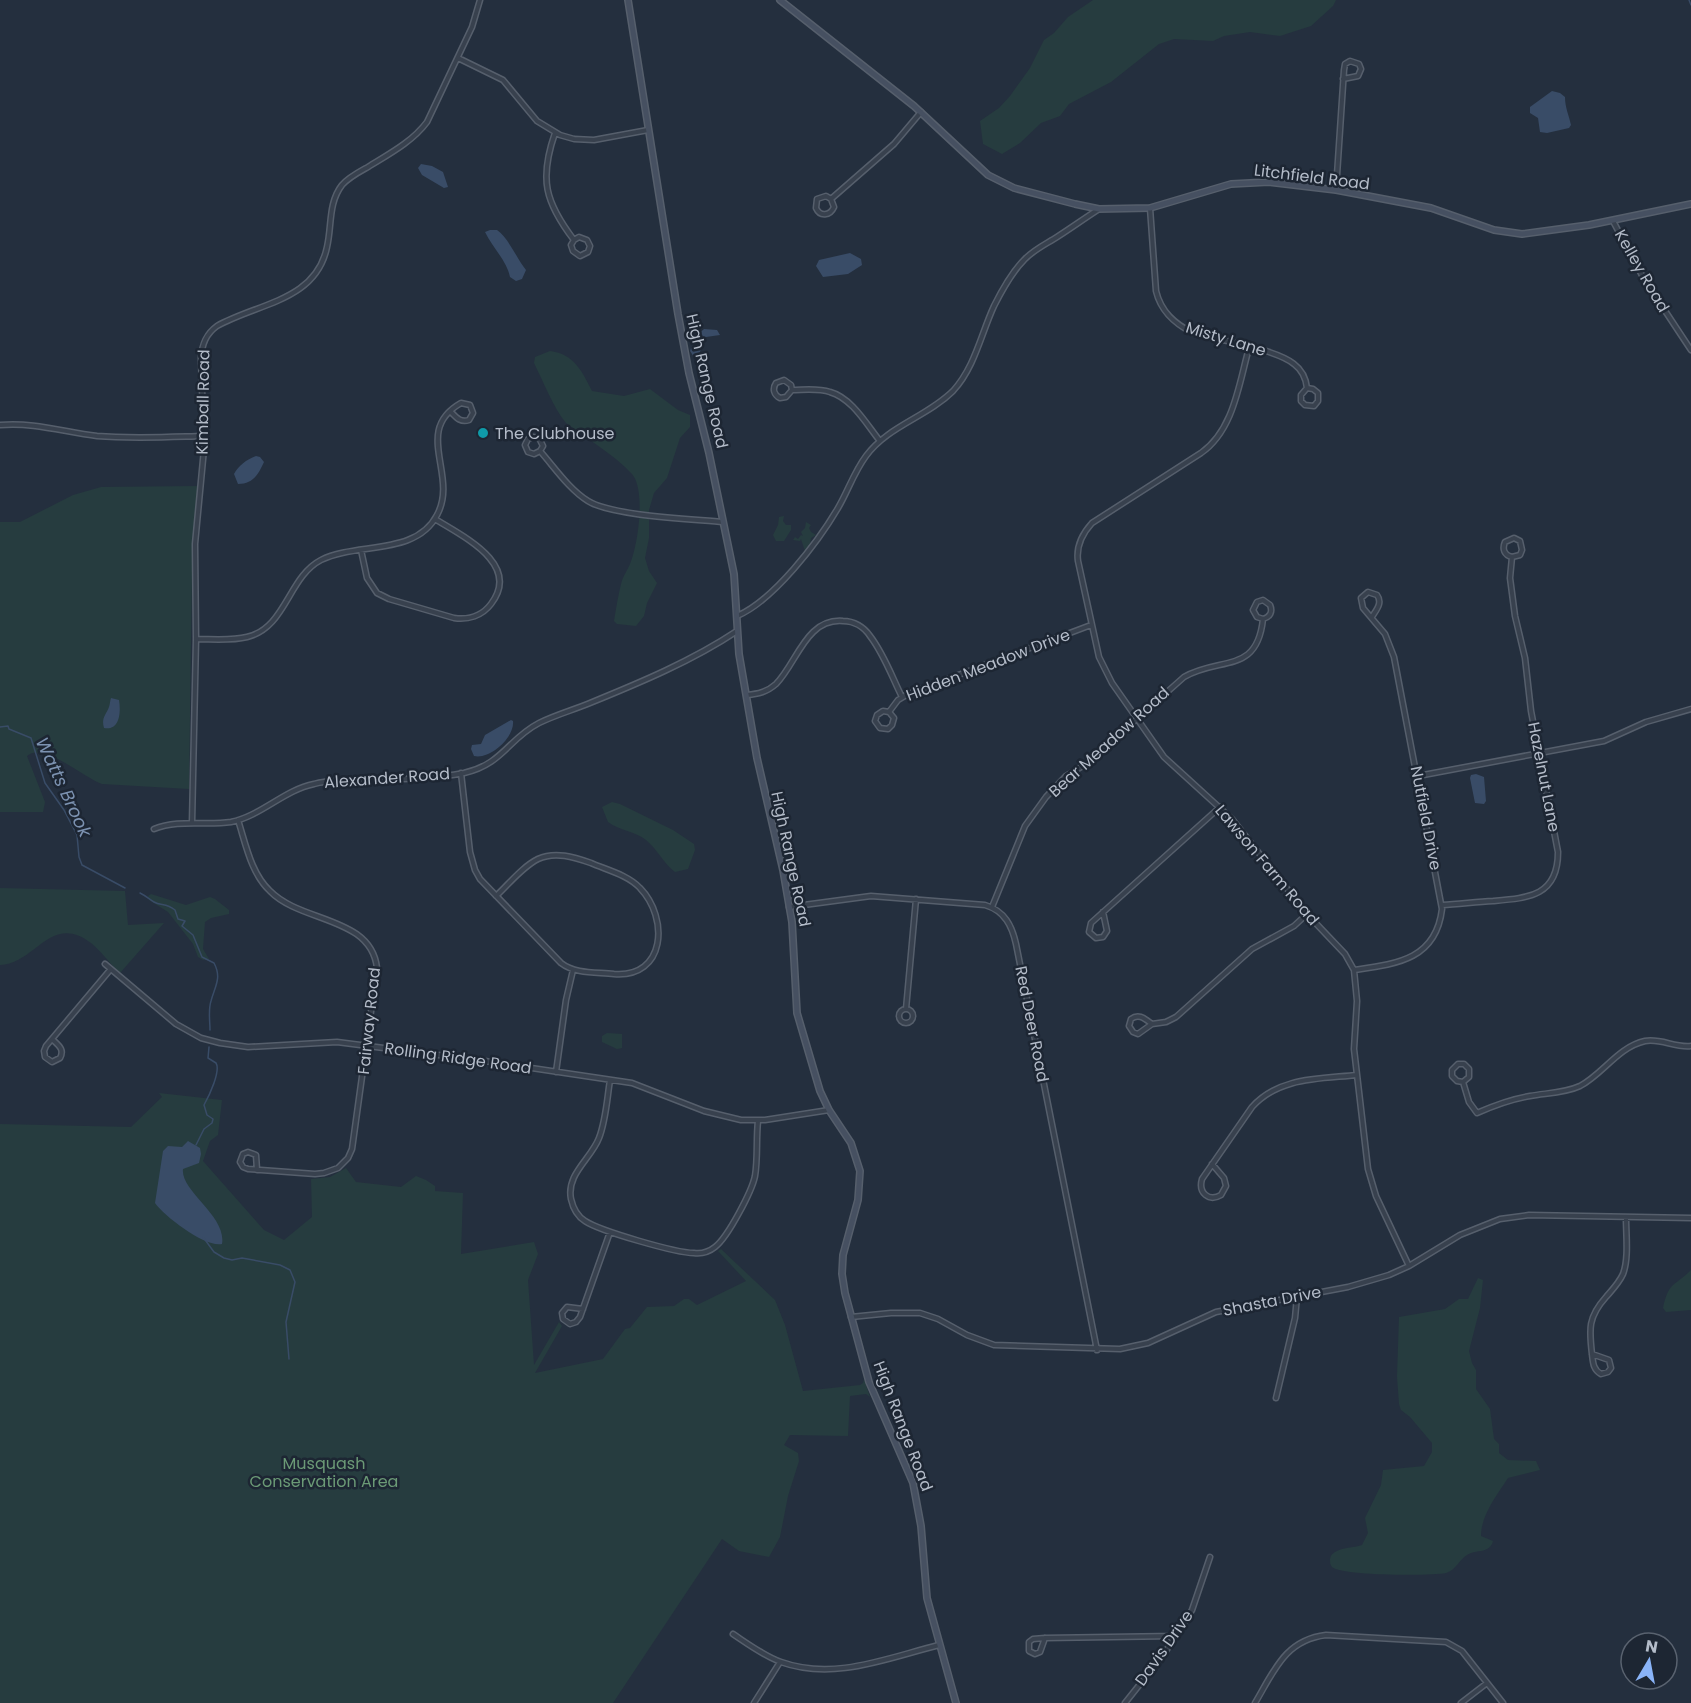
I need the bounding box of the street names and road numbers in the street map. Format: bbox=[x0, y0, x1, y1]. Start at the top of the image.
street label: Litchfield Road bbox=[1253, 158, 1371, 196]
street label: Kelley Road bbox=[1609, 225, 1675, 317]
street label: High Range Road bbox=[680, 311, 734, 451]
street label: Misty Lane bbox=[1183, 316, 1269, 362]
street label: Kimball Road bbox=[191, 349, 215, 455]
street label: Hidden Meadow Drive bbox=[903, 623, 1073, 707]
street label: Bear Meadow Road bbox=[1044, 681, 1174, 803]
street label: Hazelnut Lane bbox=[1522, 720, 1566, 834]
street label: Alexander Road bbox=[323, 762, 451, 794]
street label: Nutfield Drive bbox=[1405, 764, 1447, 872]
street label: High Range Road bbox=[765, 789, 817, 929]
street label: Lawson Farm Road bbox=[1210, 800, 1324, 930]
street label: Red Deer Road bbox=[1009, 964, 1055, 1084]
street label: Fairway Road bbox=[352, 966, 386, 1076]
street label: Rolling Ridge Road bbox=[383, 1036, 533, 1080]
street label: Shasta Drive bbox=[1221, 1280, 1323, 1322]
street label: High Range Road bbox=[868, 1358, 938, 1494]
street label: Davis Drive bbox=[1129, 1605, 1199, 1691]

